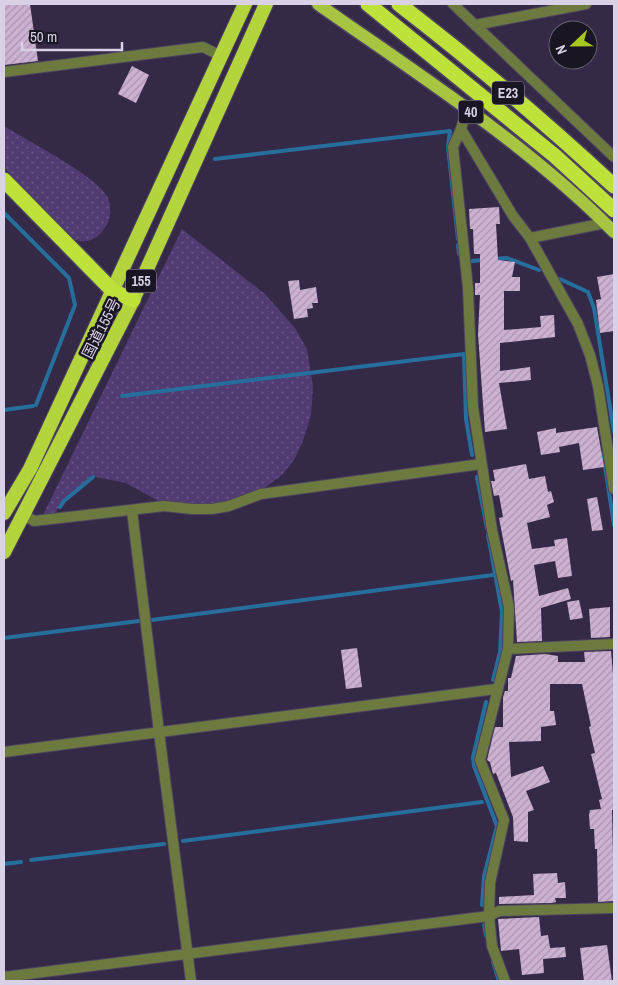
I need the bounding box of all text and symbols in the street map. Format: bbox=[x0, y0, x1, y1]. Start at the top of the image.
scale bar bbox=[22, 20, 122, 52]
north arrow bbox=[548, 20, 598, 70]
text: 50 m bbox=[30, 26, 57, 47]
text: N bbox=[551, 43, 571, 57]
road number: E23 bbox=[492, 82, 524, 105]
road number: 40 bbox=[458, 100, 484, 124]
road number: 155 bbox=[126, 270, 156, 292]
street label: 国道155号 bbox=[77, 294, 125, 362]

